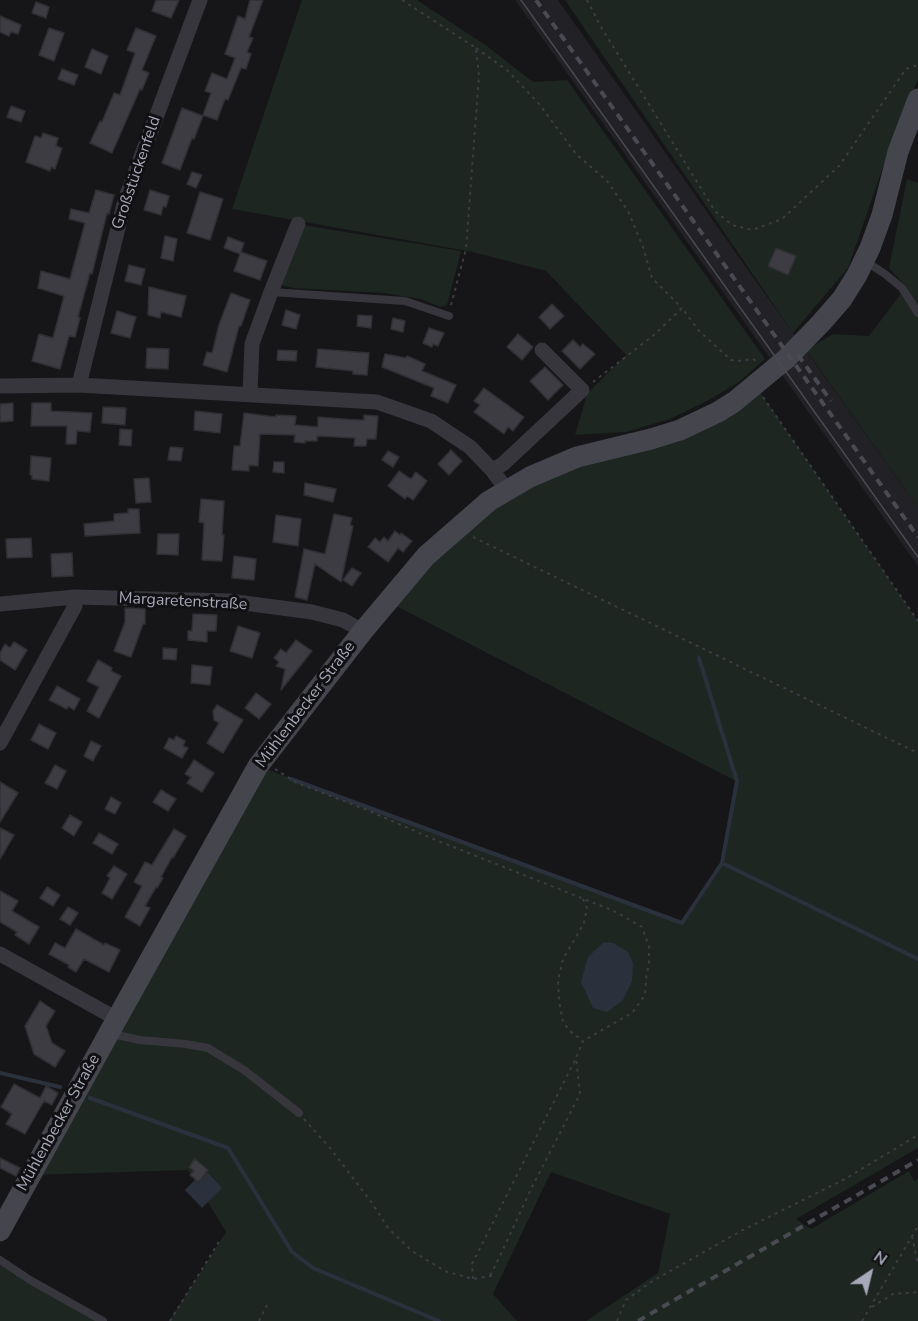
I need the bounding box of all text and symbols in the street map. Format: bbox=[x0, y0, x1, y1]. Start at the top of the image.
street label: Großstückenfeld bbox=[109, 114, 165, 232]
street label: Margaretenstraße bbox=[118, 589, 248, 615]
street label: Mühlenbecker Straße bbox=[252, 638, 360, 772]
street label: Mühlenbecker Straße bbox=[13, 1051, 105, 1195]
north arrow bbox=[840, 1243, 900, 1303]
text: N bbox=[869, 1246, 892, 1271]

